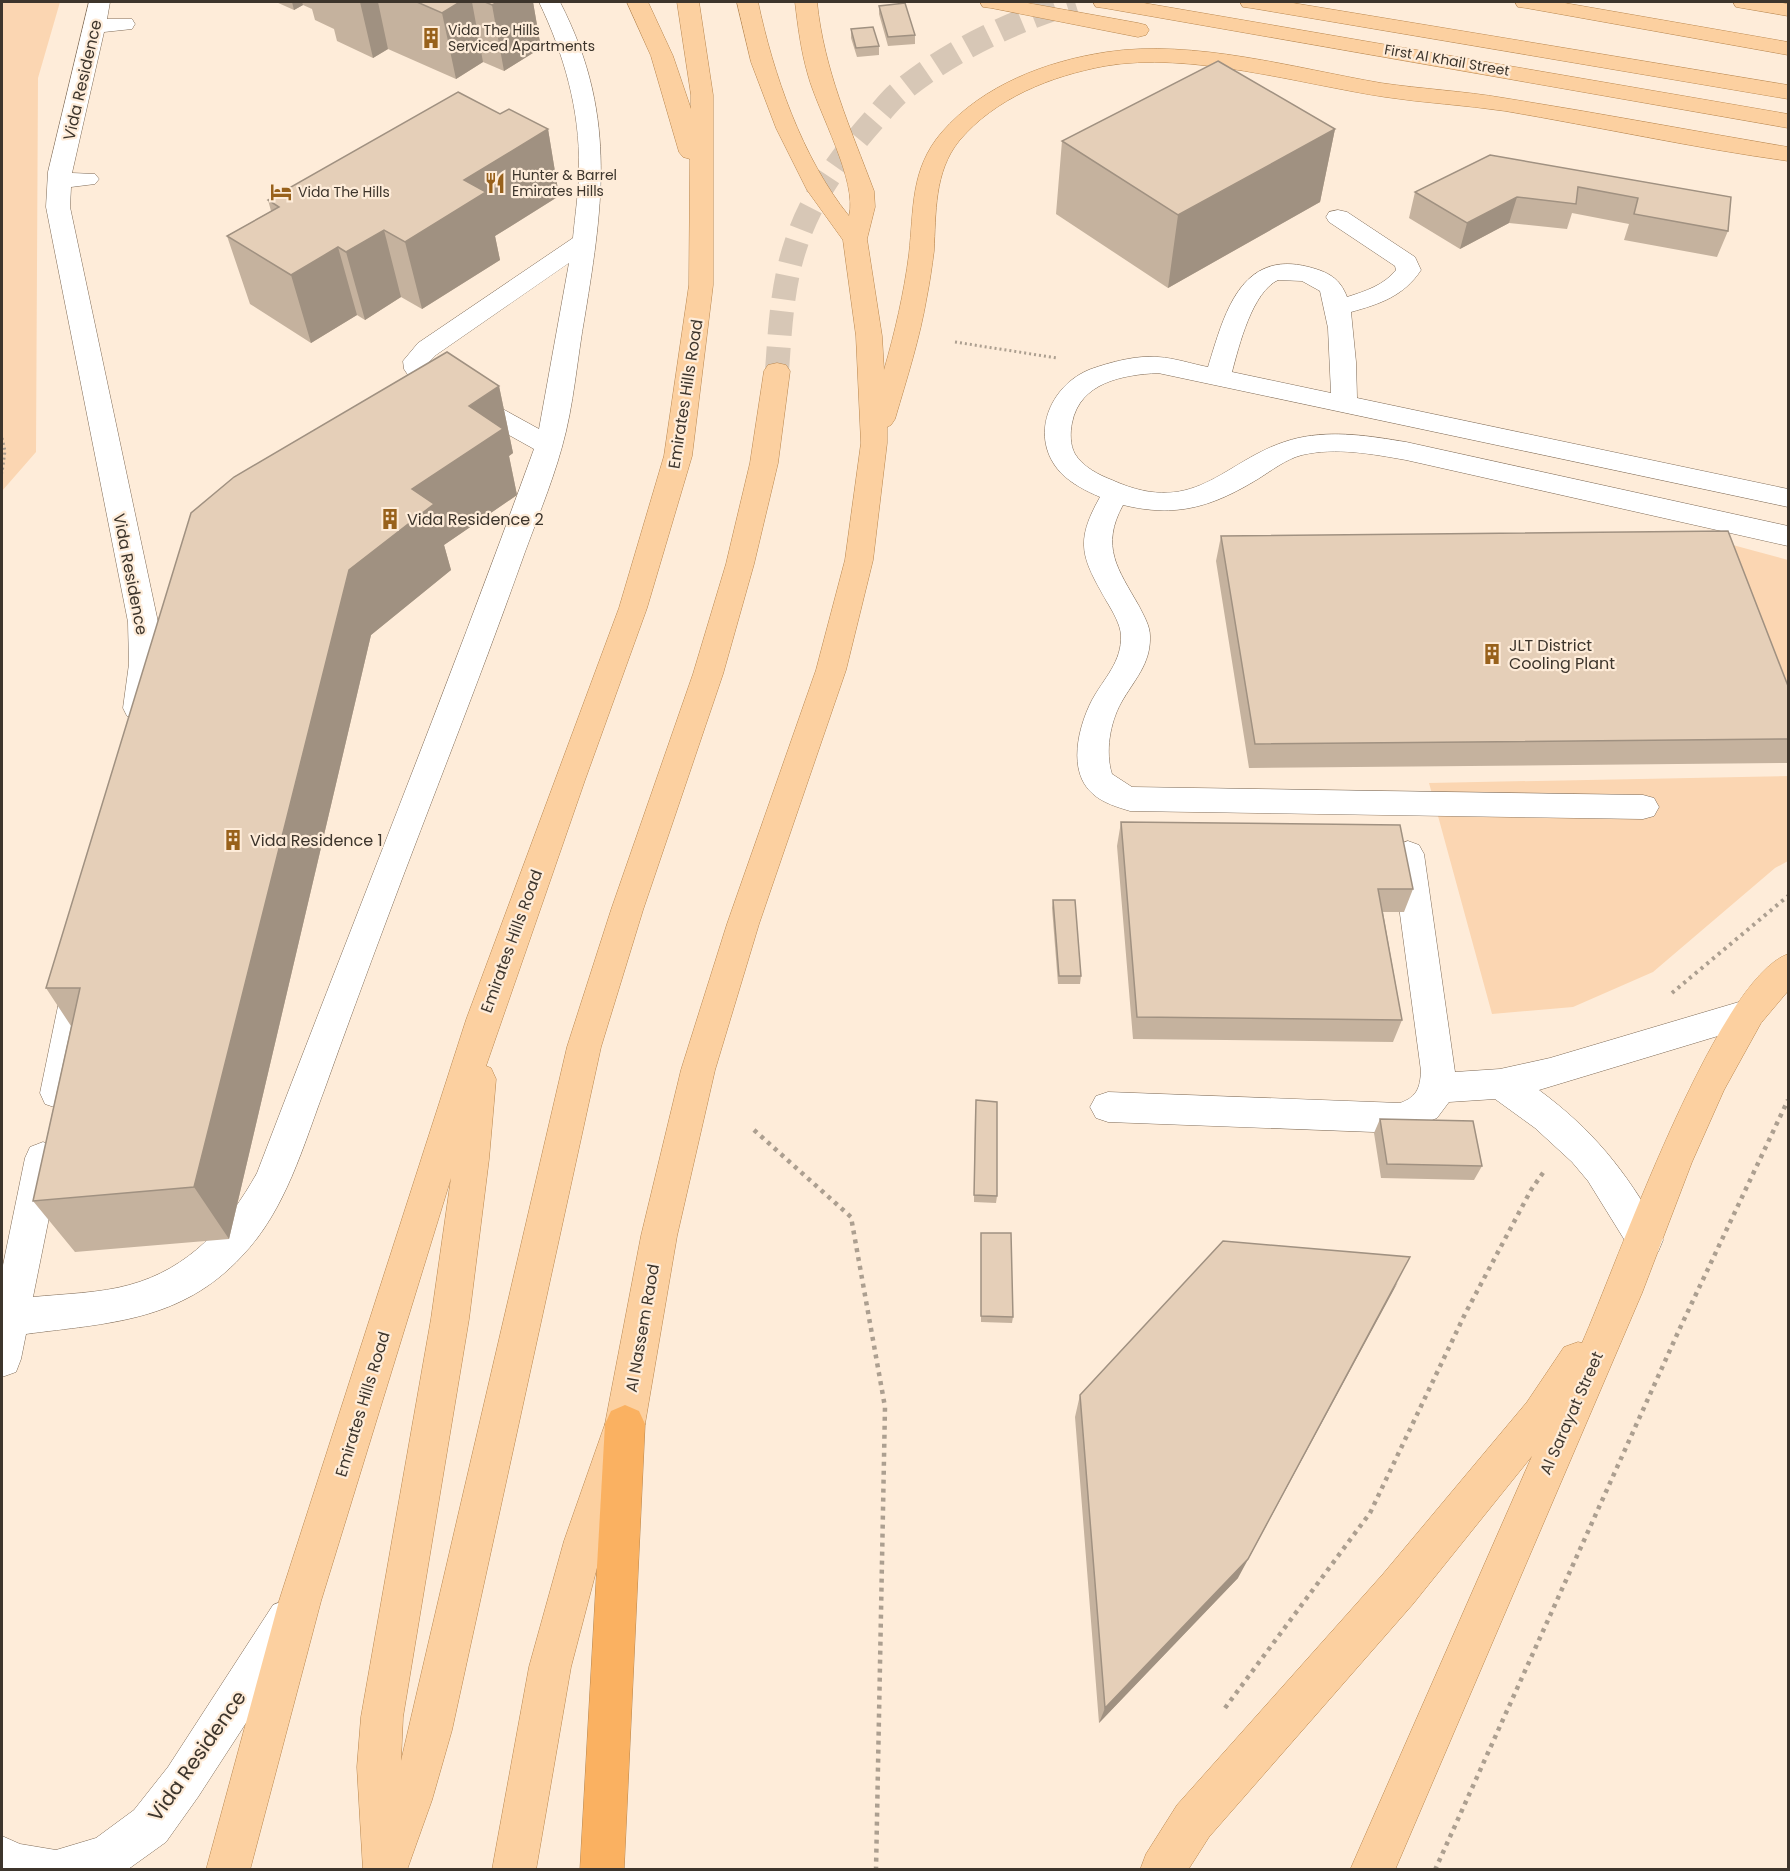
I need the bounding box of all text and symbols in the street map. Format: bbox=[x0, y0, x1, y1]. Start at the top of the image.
street label: Vida Residence bbox=[57, 17, 108, 143]
place label: Vida The Hills Serviced Apartments bbox=[448, 20, 595, 56]
building icon: Vida The Hills Serviced Apartments bbox=[419, 26, 443, 50]
street label: First Al Khail Street bbox=[1383, 39, 1511, 81]
place label: Hunter & Barrel Emirates Hills bbox=[512, 165, 617, 201]
restaurant icon: Hunter & Barrel Emirates Hills bbox=[483, 171, 507, 195]
hotel icon: Vida The Hills bbox=[269, 180, 293, 204]
place label: Vida The Hills bbox=[298, 182, 390, 202]
street label: Emirates Hills Road bbox=[662, 318, 709, 470]
building icon: Vida Residence 2 bbox=[378, 507, 402, 531]
place label: Vida Residence 2 bbox=[407, 508, 544, 531]
street label: Vida Residence bbox=[107, 511, 154, 637]
place label: JLT District Cooling Plant bbox=[1509, 634, 1615, 675]
building icon: JLT District Cooling Plant bbox=[1480, 642, 1504, 666]
building icon: Vida Residence 1 bbox=[221, 828, 245, 852]
place label: Vida Residence 1 bbox=[250, 829, 383, 852]
street label: Emirates Hills Road bbox=[475, 866, 548, 1016]
street label: Al Nassem Raod bbox=[620, 1262, 665, 1394]
street label: Emirates Hills Road bbox=[329, 1329, 396, 1480]
street label: Al Sarayat Street bbox=[1534, 1348, 1609, 1479]
street label: Vida Residence bbox=[141, 1685, 253, 1827]

